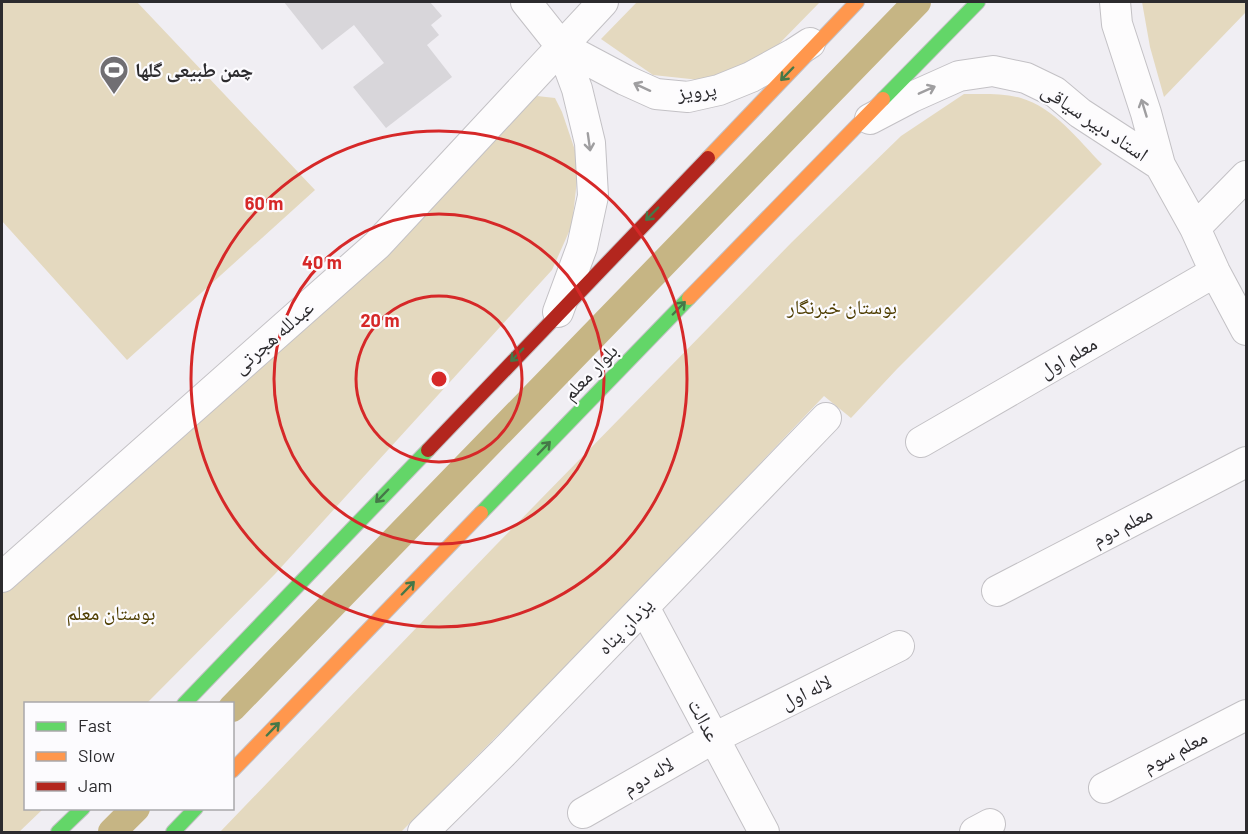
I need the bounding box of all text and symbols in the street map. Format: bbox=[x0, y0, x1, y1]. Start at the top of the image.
sports icon: چمن طبیعی گلها bbox=[98, 54, 130, 96]
place label: چمن طبیعی گلها bbox=[135, 57, 253, 83]
one-way arrow bbox=[780, 66, 795, 81]
street label: پرویز bbox=[675, 76, 718, 106]
street label: استاد دبیر سیاقی bbox=[1037, 77, 1153, 166]
one-way arrow bbox=[633, 81, 651, 93]
one-way arrow bbox=[918, 84, 936, 95]
one-way arrow bbox=[1138, 99, 1149, 118]
one-way arrow bbox=[584, 132, 595, 152]
text: 60 m bbox=[245, 192, 283, 214]
one-way arrow bbox=[645, 207, 659, 222]
text: 40 m bbox=[302, 251, 342, 273]
street label: عبدلله هجرتی bbox=[227, 294, 319, 379]
park label: بوستان خبرنگار bbox=[786, 294, 897, 319]
one-way arrow bbox=[672, 300, 687, 315]
text: 20 m bbox=[361, 309, 399, 331]
street label: معلم اول bbox=[1034, 330, 1102, 385]
street label: بلوار معلم bbox=[557, 338, 624, 407]
one-way arrow bbox=[510, 347, 524, 362]
centre of rings bbox=[429, 369, 449, 389]
one-way arrow bbox=[536, 440, 551, 455]
one-way arrow bbox=[376, 488, 390, 503]
street label: معلم دوم bbox=[1087, 500, 1157, 553]
one-way arrow bbox=[401, 581, 416, 596]
street label: یزدان پناه bbox=[591, 592, 658, 659]
park label: بوستان معلم bbox=[67, 600, 155, 627]
street label: لاله اول bbox=[776, 669, 835, 715]
street label: عدالت bbox=[684, 694, 726, 745]
legend bbox=[24, 702, 234, 810]
text: Fast bbox=[78, 714, 112, 736]
one-way arrow bbox=[266, 721, 280, 736]
street label: معلم سوم bbox=[1138, 724, 1212, 779]
text: Slow bbox=[78, 744, 115, 766]
street label: لاله دوم bbox=[618, 751, 679, 802]
text: Jam bbox=[78, 774, 112, 796]

